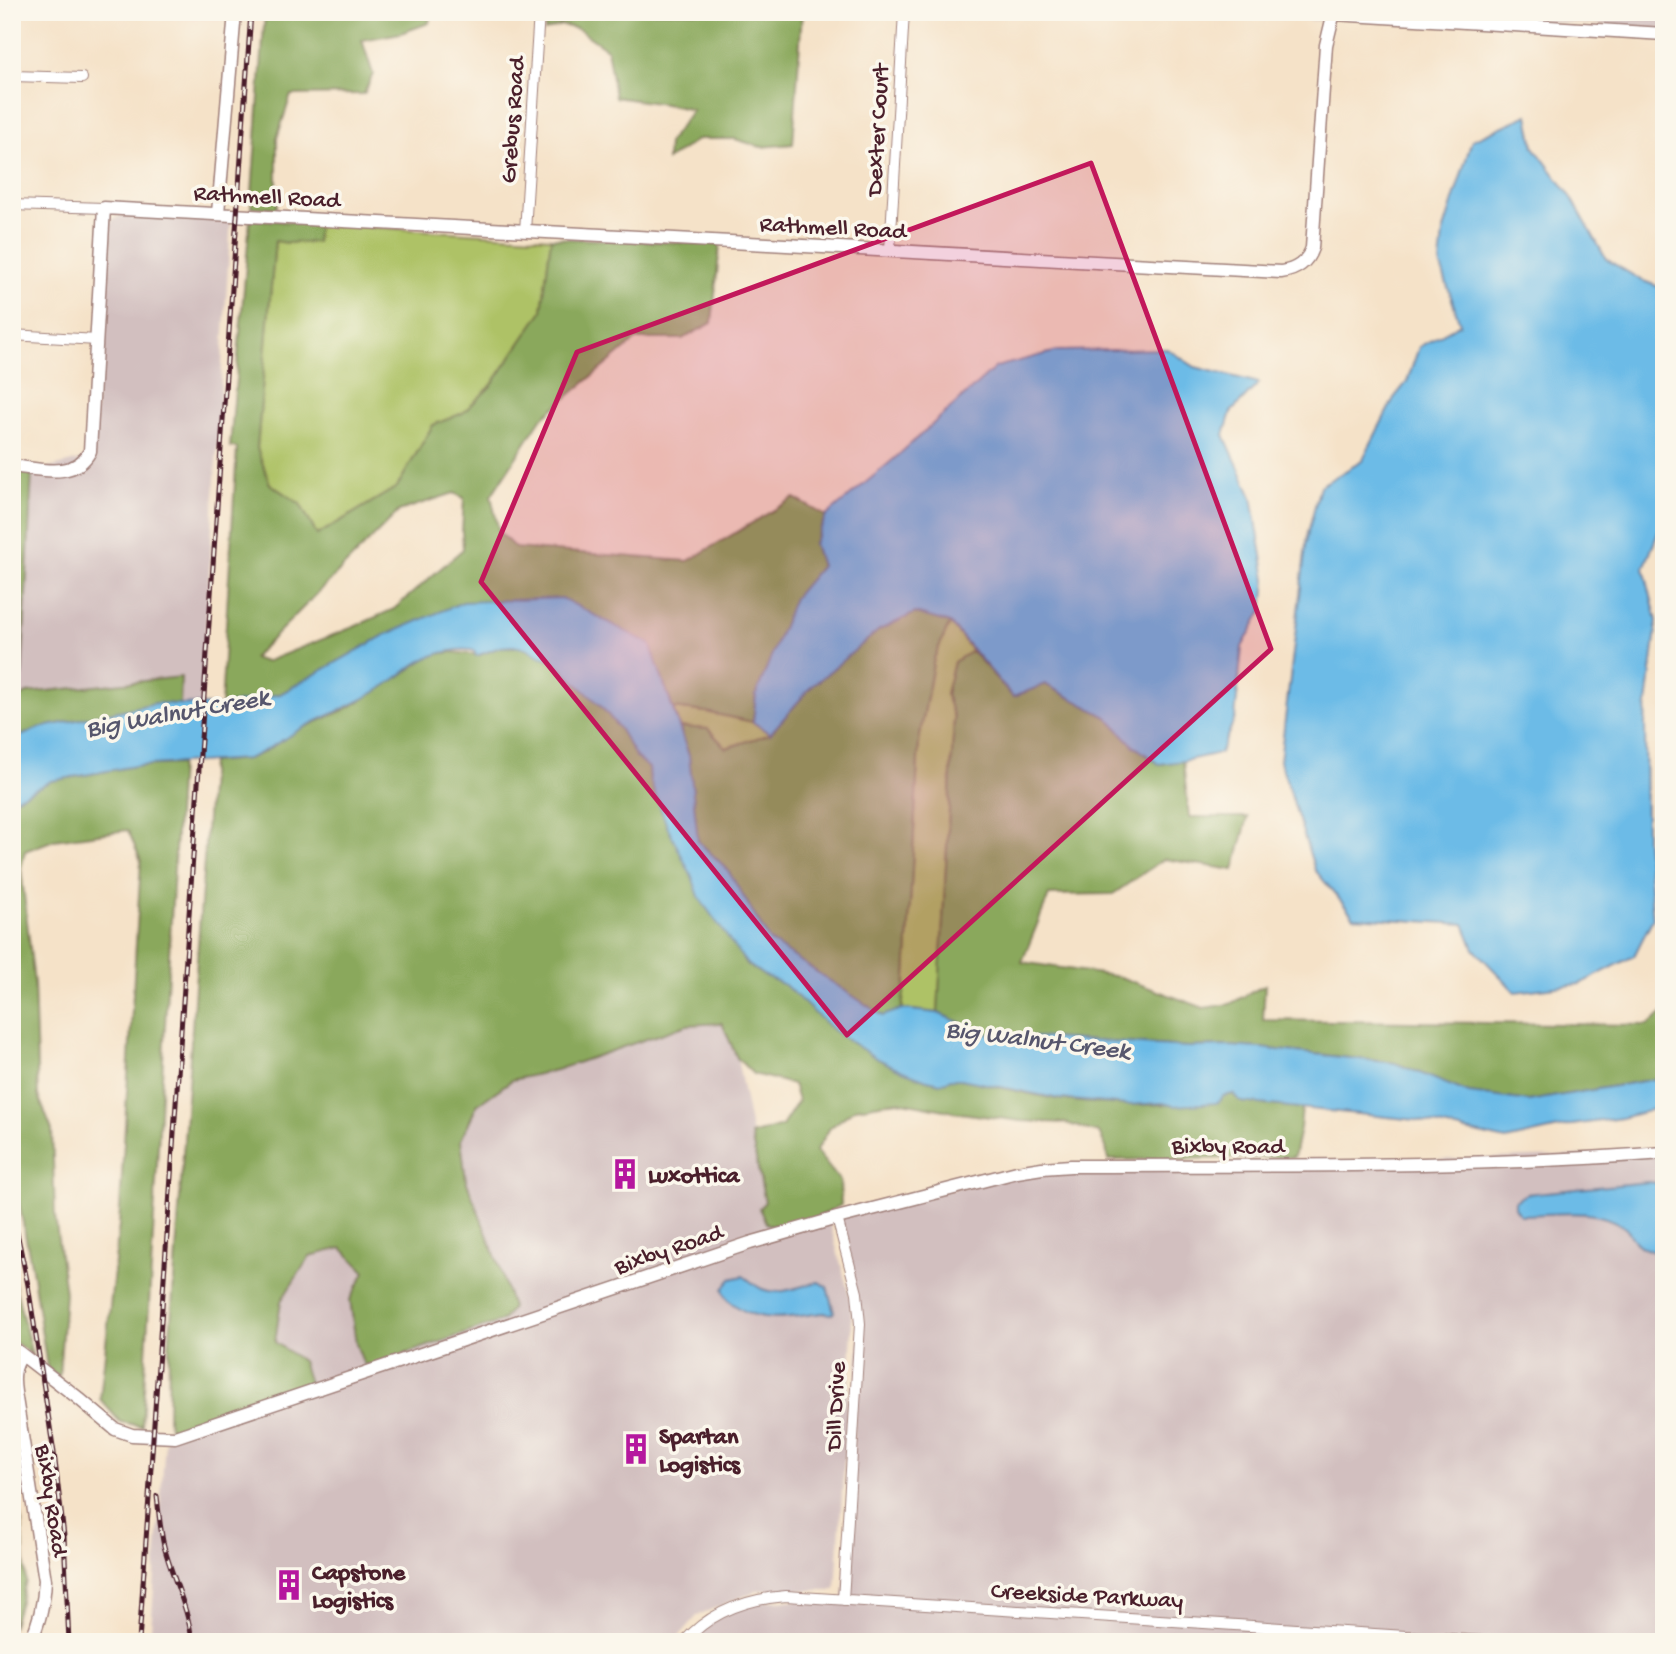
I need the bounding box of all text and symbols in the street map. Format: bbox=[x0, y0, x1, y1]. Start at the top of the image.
street label: Grebus Road bbox=[496, 54, 534, 185]
street label: Dexter Court bbox=[861, 61, 898, 199]
street label: Rathmell Road bbox=[193, 180, 343, 217]
street label: Rathmell Road bbox=[759, 211, 909, 248]
water label: Big Walnut Creek bbox=[84, 684, 274, 747]
water label: Big Walnut Creek bbox=[944, 1016, 1134, 1069]
street label: Bixby Road bbox=[1171, 1134, 1286, 1163]
building icon: Luxottica bbox=[608, 1157, 642, 1191]
place label: Luxottica bbox=[648, 1163, 741, 1192]
street label: Bixby Road bbox=[610, 1219, 729, 1284]
street label: Dill Drive bbox=[821, 1360, 854, 1454]
place label: Spartan Logistics bbox=[659, 1424, 741, 1481]
building icon: Spartan Logistics bbox=[619, 1432, 653, 1466]
street label: Bixby Road bbox=[26, 1442, 73, 1560]
place label: Capstone Logistics bbox=[312, 1560, 407, 1617]
building icon: Capstone Logistics bbox=[272, 1568, 306, 1602]
street label: Creekside Parkway bbox=[990, 1578, 1184, 1617]

